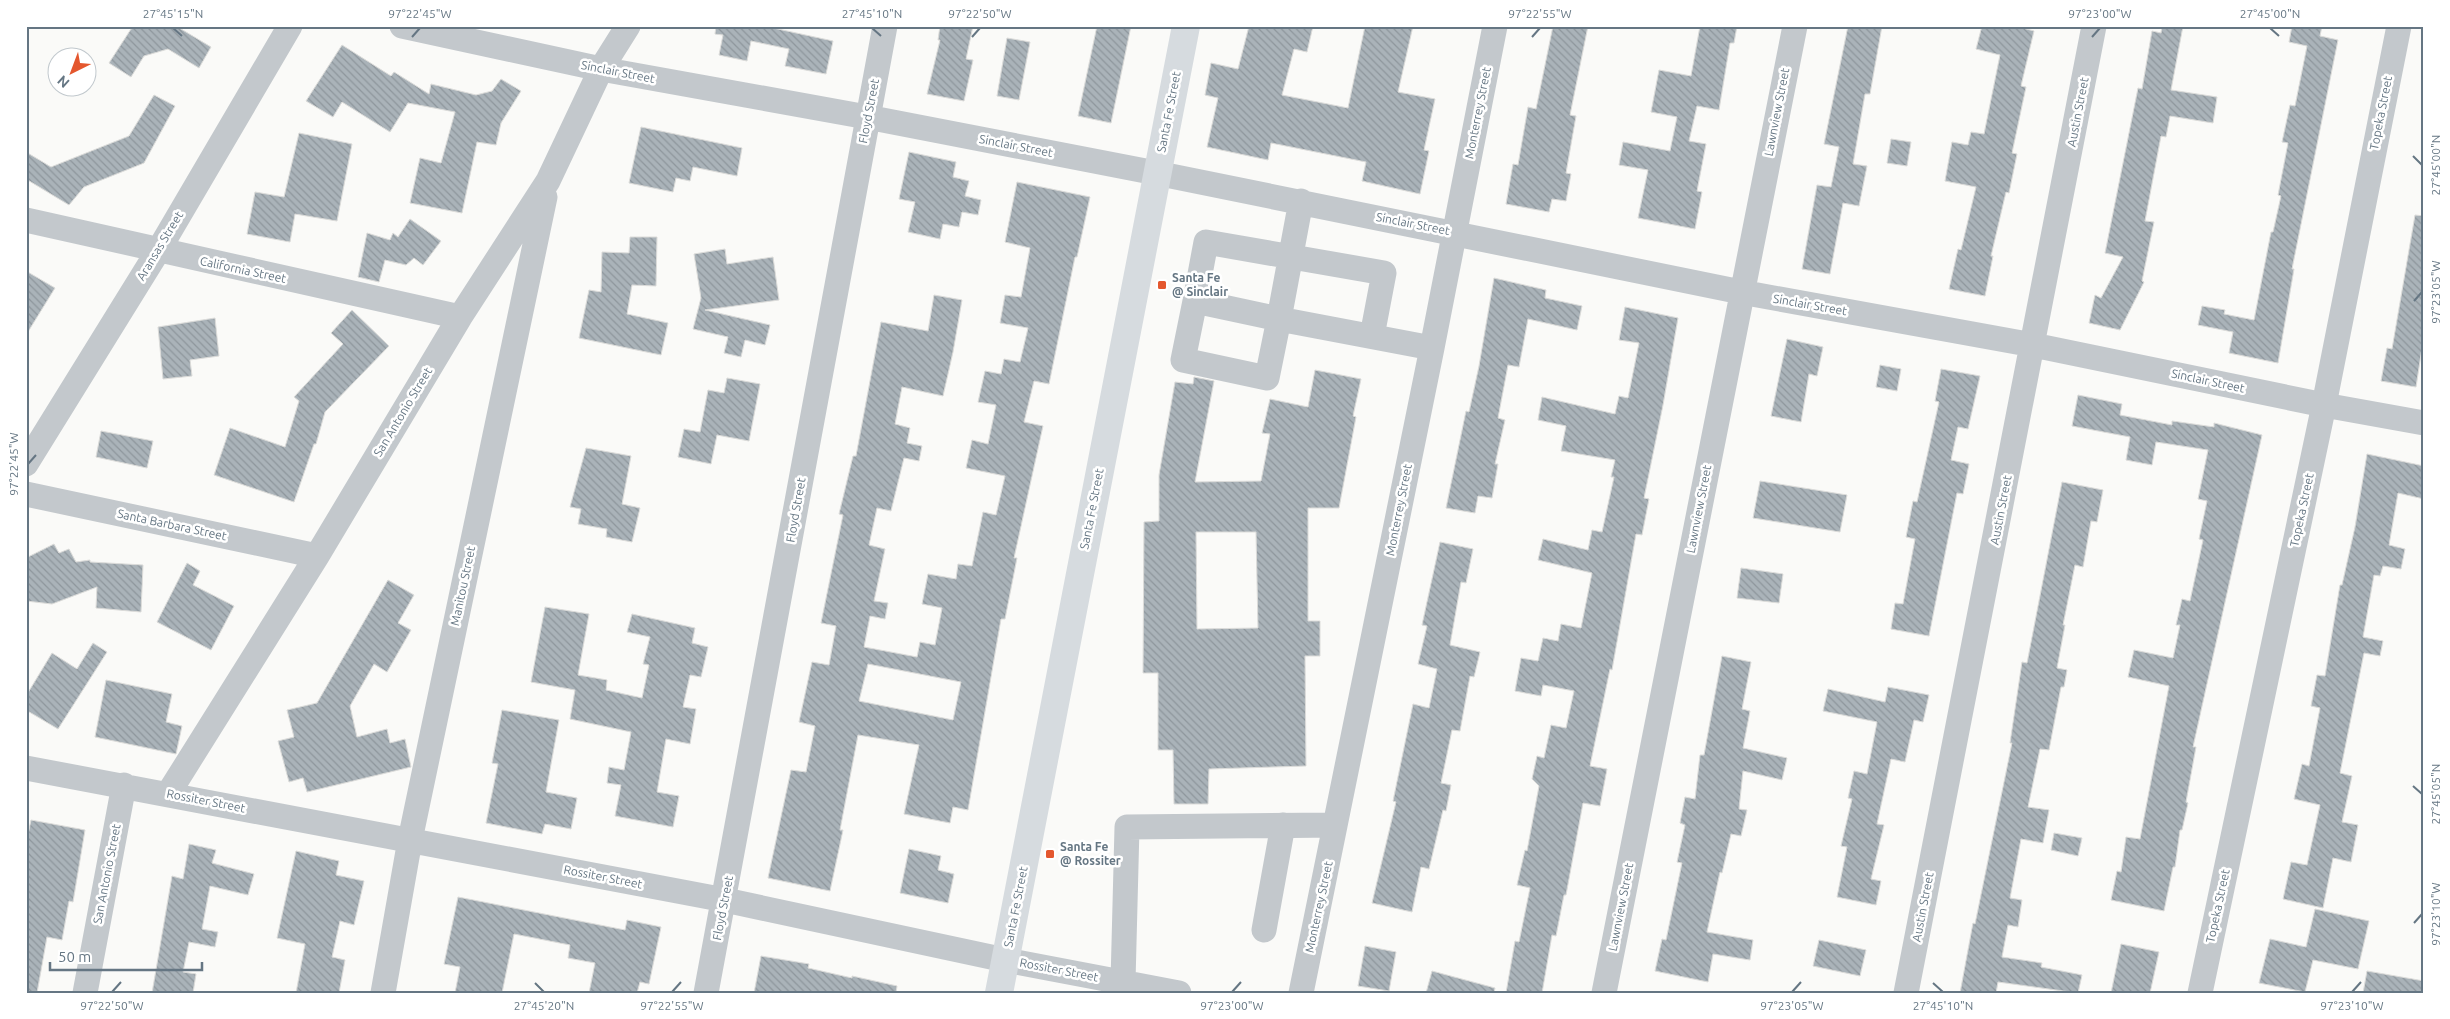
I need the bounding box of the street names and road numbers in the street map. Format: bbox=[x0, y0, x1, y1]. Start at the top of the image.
street label: Sinclair Street bbox=[580, 58, 656, 85]
street label: Monterrey Street bbox=[1462, 66, 1493, 160]
street label: Lawnview Street bbox=[1762, 67, 1791, 157]
street label: Santa Fe Street bbox=[1154, 70, 1183, 153]
street label: Topeka Street bbox=[2367, 74, 2394, 151]
street label: Austin Street bbox=[2064, 76, 2091, 148]
street label: Floyd Street bbox=[856, 77, 881, 144]
street label: Sinclair Street bbox=[978, 132, 1054, 159]
street label: Aransas Street bbox=[134, 209, 185, 283]
street label: Sinclair Street bbox=[1375, 210, 1451, 237]
street label: California Street bbox=[199, 254, 288, 285]
street label: Sinclair Street bbox=[1772, 292, 1848, 317]
street label: San Antonio Street bbox=[371, 365, 434, 459]
street label: Sinclair Street bbox=[2170, 366, 2246, 395]
street label: Monterrey Street bbox=[1383, 463, 1414, 557]
street label: Lawnview Street bbox=[1684, 464, 1713, 554]
street label: Santa Fe Street bbox=[1077, 467, 1106, 550]
street label: Topeka Street bbox=[2287, 471, 2316, 548]
street label: Austin Street bbox=[1987, 474, 2014, 546]
street label: Floyd Street bbox=[783, 476, 808, 543]
street label: Santa Barbara Street bbox=[116, 507, 228, 543]
street label: Manitou Street bbox=[448, 545, 477, 627]
street label: Rossiter Street bbox=[166, 787, 247, 815]
street label: San Antonio Street bbox=[90, 823, 123, 925]
street label: Monterrey Street bbox=[1302, 860, 1335, 954]
street label: Lawnview Street bbox=[1606, 862, 1635, 952]
street label: Rossiter Street bbox=[563, 863, 644, 891]
street label: Santa Fe Street bbox=[1001, 865, 1030, 948]
street label: Topeka Street bbox=[2203, 867, 2232, 944]
street label: Austin Street bbox=[1909, 871, 1936, 943]
street label: Floyd Street bbox=[710, 874, 735, 941]
street label: Rossiter Street bbox=[1019, 956, 1100, 984]

